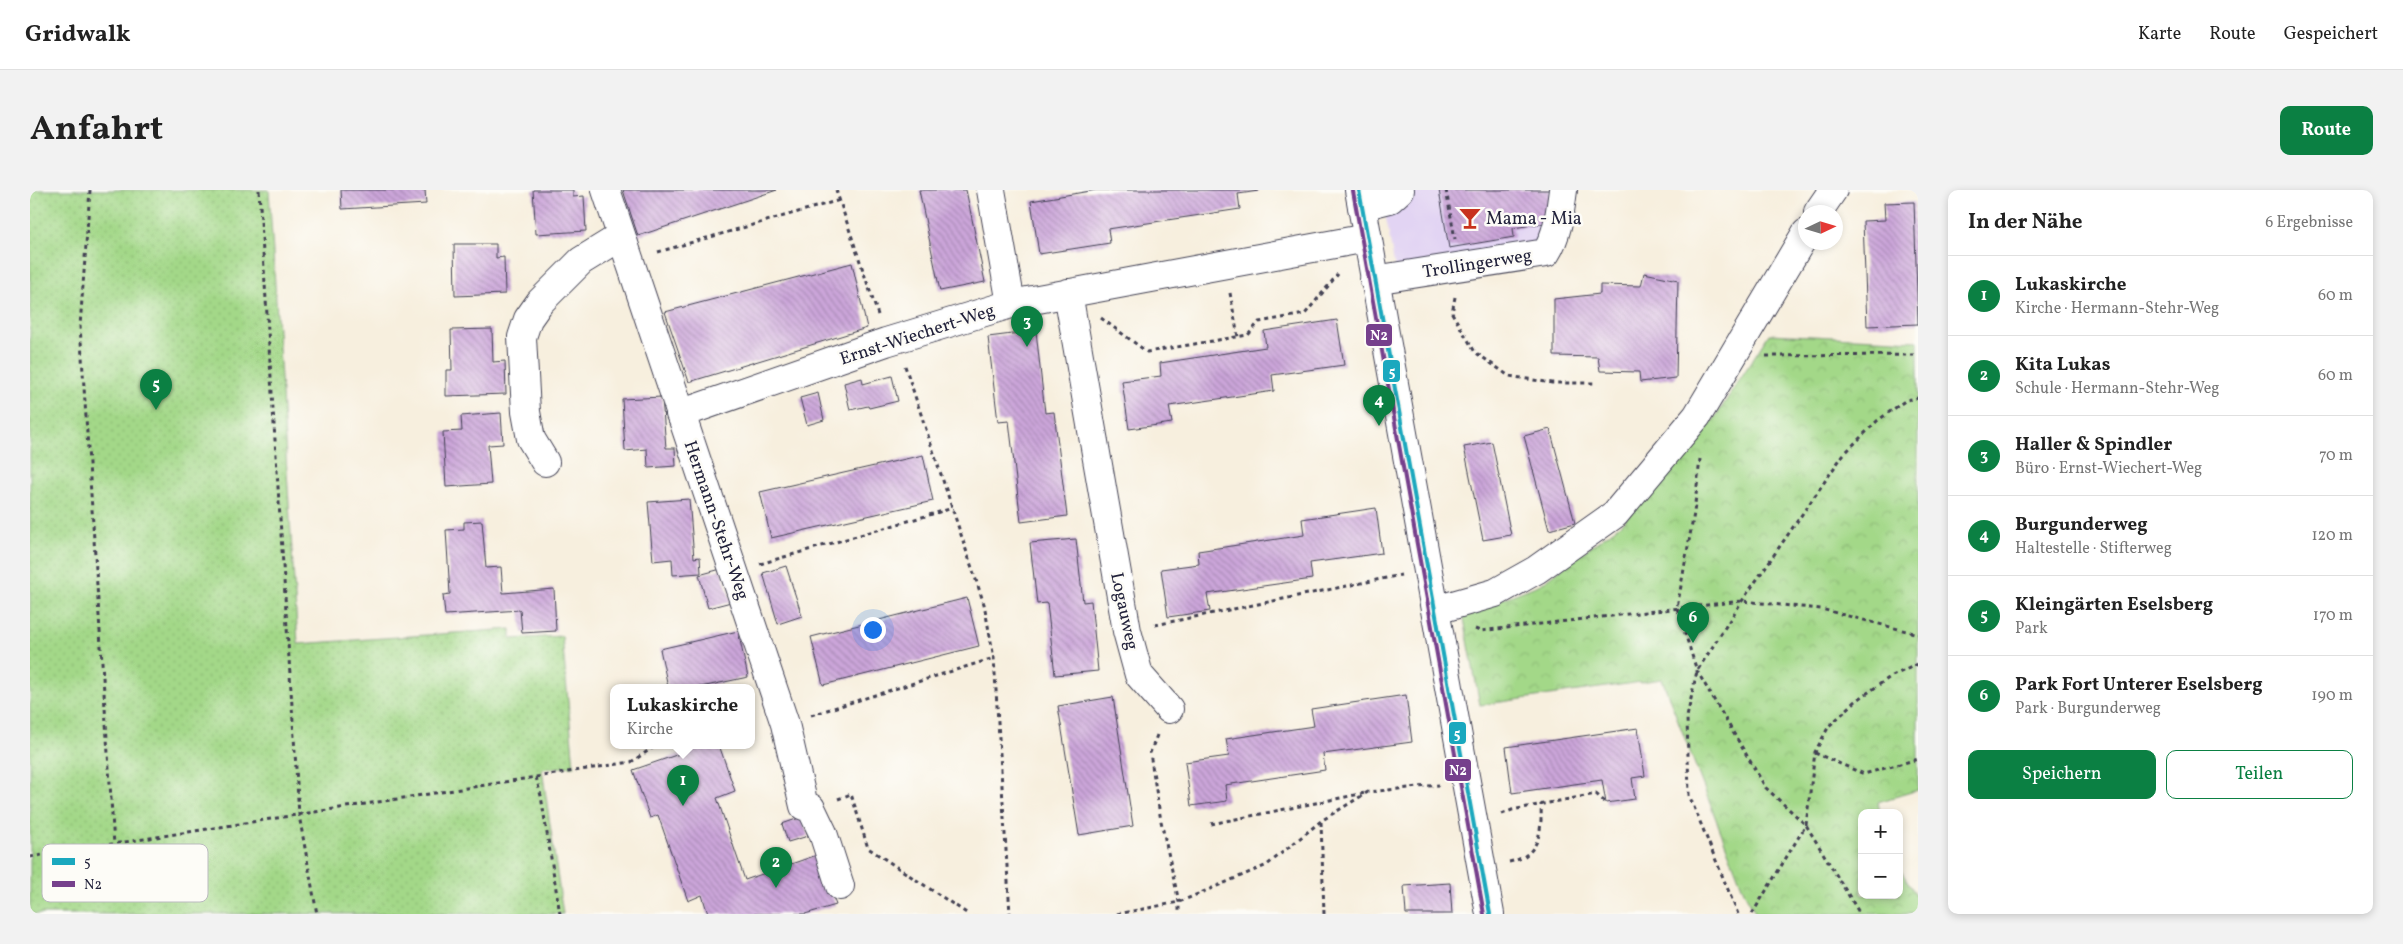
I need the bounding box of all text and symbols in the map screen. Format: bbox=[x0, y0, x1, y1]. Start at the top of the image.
text: Gridwalk bbox=[25, 18, 131, 52]
text: Karte bbox=[2138, 22, 2181, 47]
text: Route bbox=[2209, 22, 2256, 47]
text: Gespeichert bbox=[2284, 22, 2378, 47]
text: Anfahrt bbox=[30, 106, 163, 154]
button: Route bbox=[2280, 106, 2373, 155]
bar icon: Mama - Mia bbox=[1457, 205, 1483, 231]
north arrow bbox=[1798, 205, 1843, 250]
place label: Mama - Mia bbox=[1486, 207, 1582, 232]
text: In der Nähe bbox=[1968, 208, 2083, 237]
text: 6 Ergebnisse bbox=[2265, 212, 2353, 234]
street label: Trollingerweg bbox=[1421, 243, 1534, 285]
text: Lukaskirche bbox=[2015, 272, 2126, 298]
text: 1 bbox=[1981, 285, 1987, 307]
text: 60 m bbox=[2318, 285, 2353, 307]
text: Kirche · Hermann-Stehr-Weg bbox=[2015, 298, 2219, 320]
street label: Ernst-Wiechert-Weg bbox=[837, 299, 998, 372]
pin: 3 bbox=[1011, 306, 1043, 347]
line badge: N2 bbox=[1365, 323, 1393, 347]
text: N2 bbox=[1370, 327, 1388, 346]
text: Kita Lukas bbox=[2015, 352, 2110, 378]
line badge: 5 bbox=[1382, 359, 1401, 383]
text: 5 bbox=[1389, 363, 1396, 382]
text: 2 bbox=[1980, 365, 1988, 387]
text: 60 m bbox=[2318, 365, 2353, 387]
pin: 5 bbox=[140, 369, 172, 410]
text: Schule · Hermann-Stehr-Weg bbox=[2015, 378, 2220, 400]
pin: 4 bbox=[1363, 385, 1395, 426]
text: Haller & Spindler bbox=[2015, 432, 2172, 458]
street label: Hermann-Stehr-Weg bbox=[677, 437, 755, 604]
text: 3 bbox=[1980, 445, 1988, 467]
text: 70 m bbox=[2319, 445, 2353, 467]
text: Büro · Ernst-Wiechert-Weg bbox=[2015, 458, 2202, 480]
text: Burgunderweg bbox=[2015, 512, 2148, 538]
text: 4 bbox=[1979, 525, 1989, 547]
text: 120 m bbox=[2311, 525, 2353, 547]
text: Haltestelle · Stifterweg bbox=[2015, 538, 2172, 560]
street label: Logauweg bbox=[1103, 570, 1144, 653]
text: Kleingärten Eselsberg bbox=[2015, 592, 2213, 618]
pin: 6 bbox=[1677, 602, 1709, 643]
text: 5 bbox=[1980, 605, 1988, 627]
text: 170 m bbox=[2313, 605, 2353, 627]
your location bbox=[860, 617, 886, 643]
text: Park bbox=[2015, 618, 2048, 640]
text: Park Fort Unterer Eselsberg bbox=[2015, 672, 2263, 698]
popup bbox=[610, 684, 755, 749]
text: 6 bbox=[1980, 685, 1988, 707]
text: 190 m bbox=[2311, 685, 2353, 707]
text: Lukaskirche bbox=[627, 693, 738, 719]
text: Park · Burgunderweg bbox=[2015, 698, 2161, 720]
text: Kirche bbox=[627, 719, 673, 741]
line badge: 5 bbox=[1448, 721, 1467, 745]
text: 5 bbox=[1454, 725, 1461, 744]
button: Speichern bbox=[1968, 750, 2156, 799]
button: Teilen bbox=[2166, 750, 2353, 799]
line badge: N2 bbox=[1444, 758, 1472, 782]
text: N2 bbox=[1449, 762, 1467, 781]
pin: 1 bbox=[667, 765, 699, 806]
map controls bbox=[1858, 809, 1903, 899]
button: + bbox=[1858, 809, 1903, 854]
legend bbox=[42, 844, 208, 902]
pin: 2 bbox=[760, 847, 792, 888]
text: 5 bbox=[84, 853, 91, 872]
button: − bbox=[1858, 854, 1903, 899]
text: N2 bbox=[84, 876, 102, 895]

